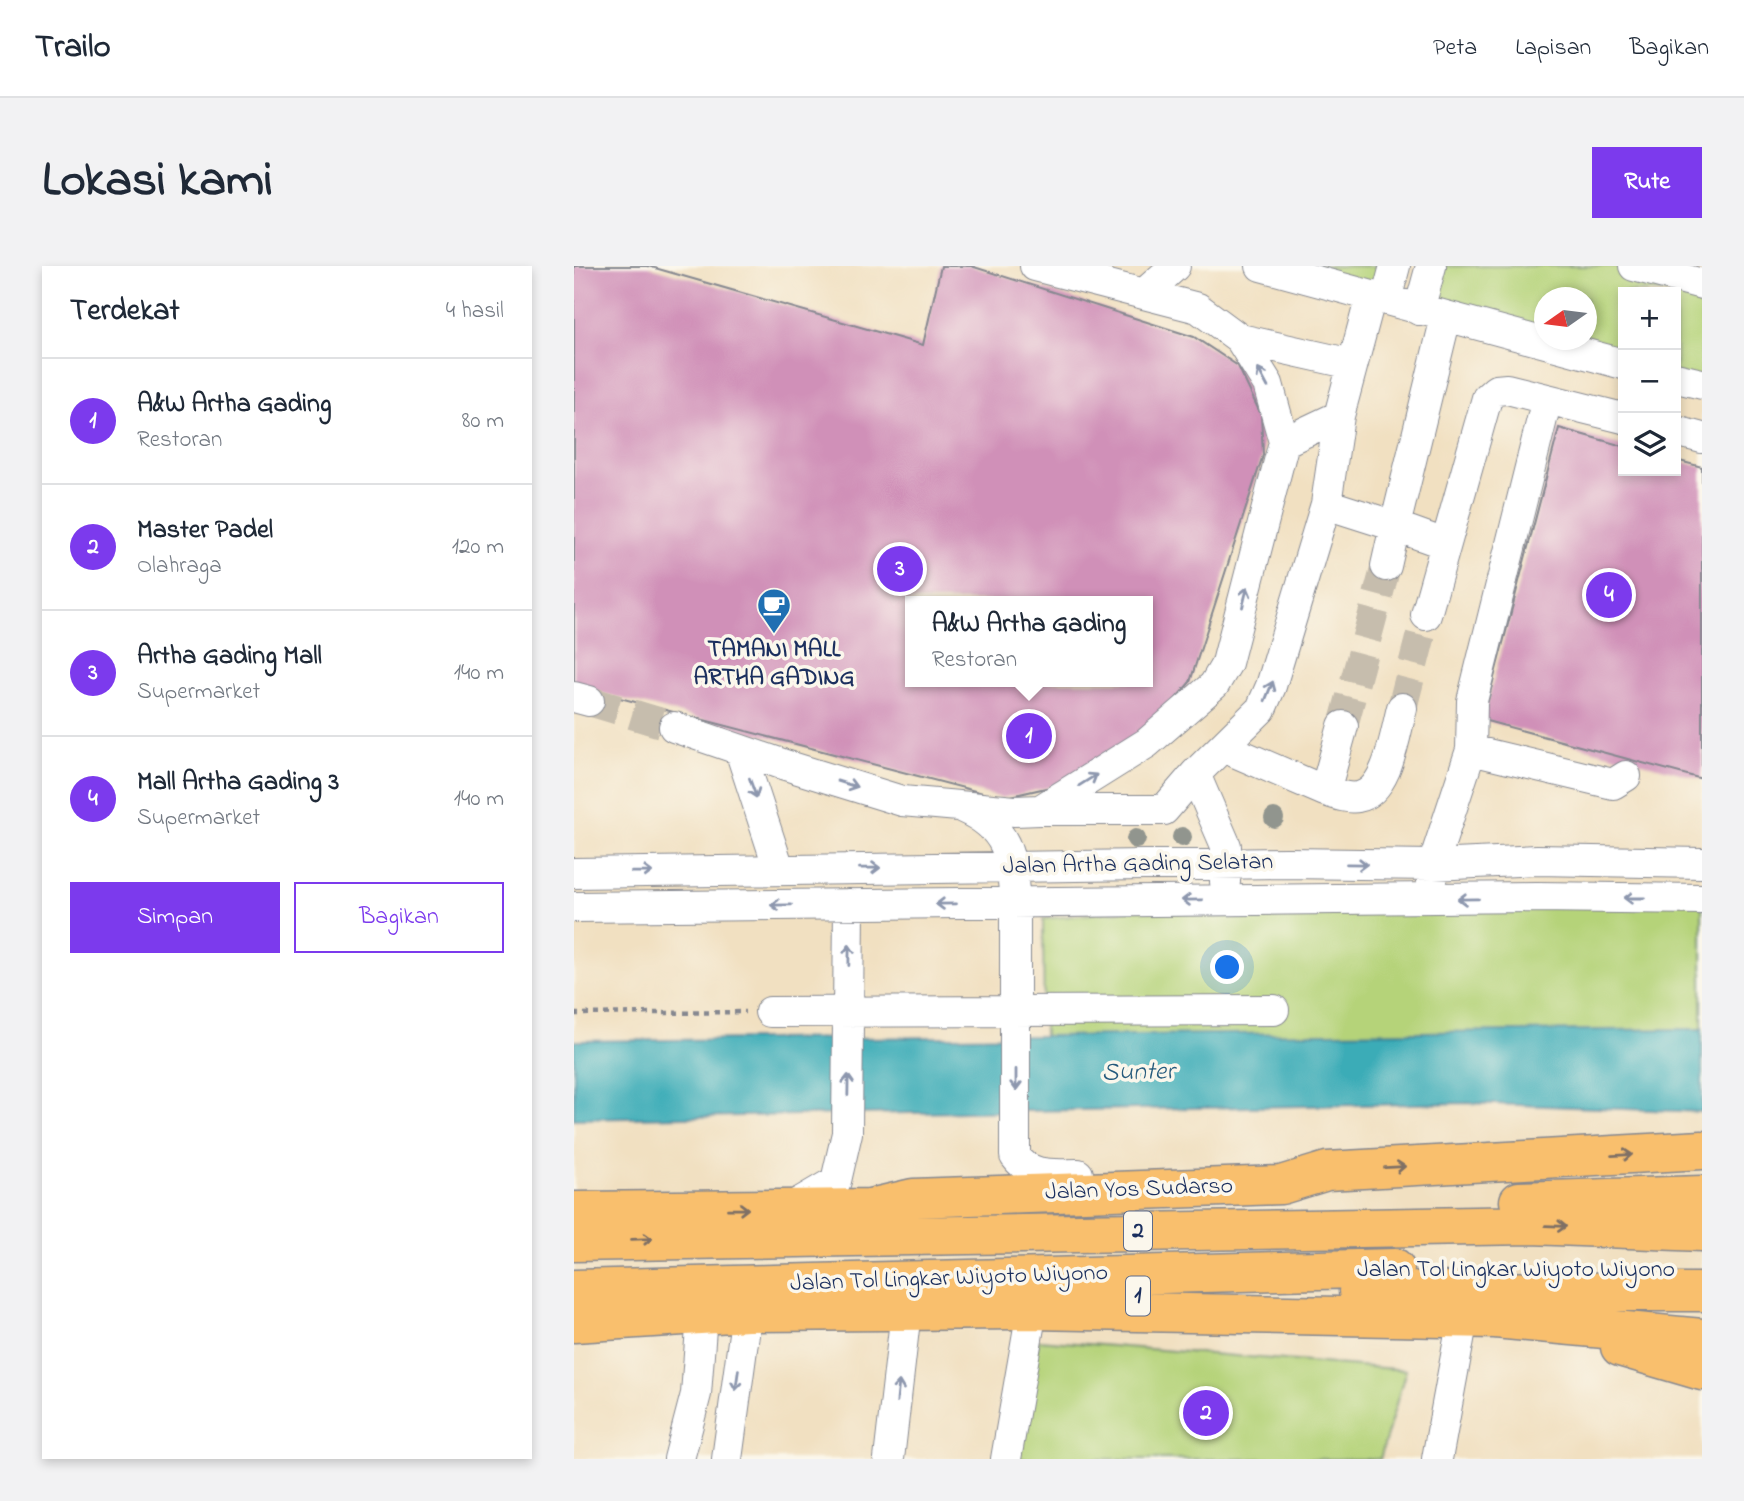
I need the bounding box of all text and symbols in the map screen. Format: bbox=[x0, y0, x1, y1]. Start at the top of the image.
text: Trailo bbox=[35, 24, 111, 72]
text: Peta bbox=[1433, 31, 1477, 66]
text: Lapisan bbox=[1515, 31, 1591, 66]
text: Bagikan bbox=[1629, 31, 1709, 66]
text: Lokasi kami bbox=[42, 146, 273, 218]
button: Rute bbox=[1592, 147, 1702, 218]
north arrow bbox=[1534, 287, 1597, 350]
map controls bbox=[1618, 287, 1681, 476]
button: + bbox=[1618, 287, 1681, 350]
text: Terdekat bbox=[70, 290, 180, 334]
text: 4 hasil bbox=[446, 295, 504, 328]
button: − bbox=[1618, 350, 1681, 413]
one-way arrow bbox=[1256, 368, 1270, 389]
text: A&W Artha Gading bbox=[137, 386, 331, 424]
text: 1 bbox=[89, 405, 97, 438]
text: 80 m bbox=[462, 405, 504, 438]
button: layers bbox=[1618, 413, 1681, 476]
text: Restoran bbox=[137, 424, 222, 457]
text: Master Padel bbox=[137, 512, 273, 550]
text: 2 bbox=[87, 531, 99, 564]
text: 120 m bbox=[452, 531, 504, 564]
pin: 3 bbox=[877, 543, 923, 595]
text: Olahraga bbox=[137, 550, 222, 583]
pin: 4 bbox=[1586, 569, 1632, 621]
cafe icon: TAMANI MALL ARTHA GADING bbox=[755, 586, 793, 635]
one-way arrow bbox=[1239, 586, 1252, 608]
popup bbox=[905, 596, 1153, 687]
text: A&W Artha Gading bbox=[932, 606, 1126, 644]
place label: TAMANI MALL ARTHA GADING bbox=[694, 633, 854, 696]
text: Artha Gading Mall bbox=[137, 638, 322, 676]
text: Restoran bbox=[932, 644, 1017, 677]
text: 3 bbox=[88, 657, 98, 690]
text: 140 m bbox=[454, 657, 504, 690]
text: Supermarket bbox=[137, 676, 260, 709]
one-way arrow bbox=[1263, 681, 1276, 702]
pin: 1 bbox=[1006, 710, 1052, 762]
text: Mall Artha Gading 3 bbox=[137, 764, 339, 802]
one-way arrow bbox=[1077, 773, 1097, 787]
one-way arrow bbox=[748, 776, 761, 798]
one-way arrow bbox=[836, 779, 858, 792]
text: 4 bbox=[88, 783, 98, 816]
text: 140 m bbox=[454, 783, 504, 816]
text: Supermarket bbox=[137, 802, 260, 835]
street label: Jalan Artha Gading Selatan bbox=[1002, 845, 1274, 885]
one-way arrow bbox=[1345, 857, 1368, 871]
one-way arrow bbox=[858, 861, 881, 875]
one-way arrow bbox=[630, 865, 653, 878]
button: Simpan bbox=[70, 882, 280, 953]
button: Bagikan bbox=[294, 882, 504, 953]
one-way arrow bbox=[1623, 891, 1646, 905]
one-way arrow bbox=[1457, 892, 1480, 905]
one-way arrow bbox=[1180, 894, 1203, 907]
one-way arrow bbox=[935, 897, 958, 911]
one-way arrow bbox=[770, 898, 793, 912]
one-way arrow bbox=[842, 944, 856, 967]
your location bbox=[1210, 950, 1244, 984]
water label: Sunter bbox=[1101, 1053, 1178, 1093]
one-way arrow bbox=[1009, 1068, 1023, 1091]
one-way arrow bbox=[841, 1074, 854, 1097]
one-way arrow bbox=[1610, 1148, 1633, 1161]
one-way arrow bbox=[1383, 1160, 1406, 1173]
street label: Jalan Yos Sudarso bbox=[1044, 1169, 1234, 1211]
one-way arrow bbox=[727, 1202, 750, 1215]
road number: 2 bbox=[1124, 1212, 1152, 1250]
one-way arrow bbox=[1544, 1220, 1567, 1233]
one-way arrow bbox=[630, 1233, 653, 1246]
street label: Jalan Tol Lingkar Wiyoto Wiyono bbox=[1357, 1253, 1675, 1289]
street label: Jalan Tol Lingkar Wiyoto Wiyono bbox=[789, 1256, 1109, 1303]
road number: 1 bbox=[1126, 1276, 1150, 1316]
one-way arrow bbox=[731, 1368, 744, 1391]
one-way arrow bbox=[892, 1381, 905, 1403]
pin: 2 bbox=[1183, 1387, 1229, 1439]

